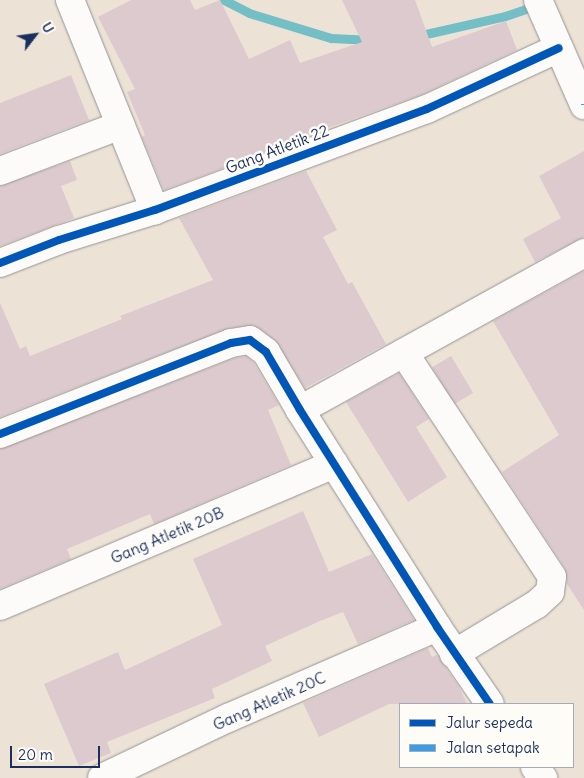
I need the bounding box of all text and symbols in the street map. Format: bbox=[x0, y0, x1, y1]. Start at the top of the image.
north arrow bbox=[10, 10, 60, 60]
text: U bbox=[38, 19, 58, 36]
street label: Gang Atletik 22 bbox=[223, 121, 331, 177]
street label: Gang Atletik 20B bbox=[107, 502, 227, 568]
street label: Gang Atletik 20C bbox=[210, 668, 328, 734]
legend bbox=[399, 703, 574, 768]
text: Jalur sepeda bbox=[446, 713, 533, 732]
scale bar bbox=[12, 736, 102, 768]
text: Jalan setapak bbox=[446, 738, 540, 757]
text: 20 m bbox=[18, 745, 53, 764]

